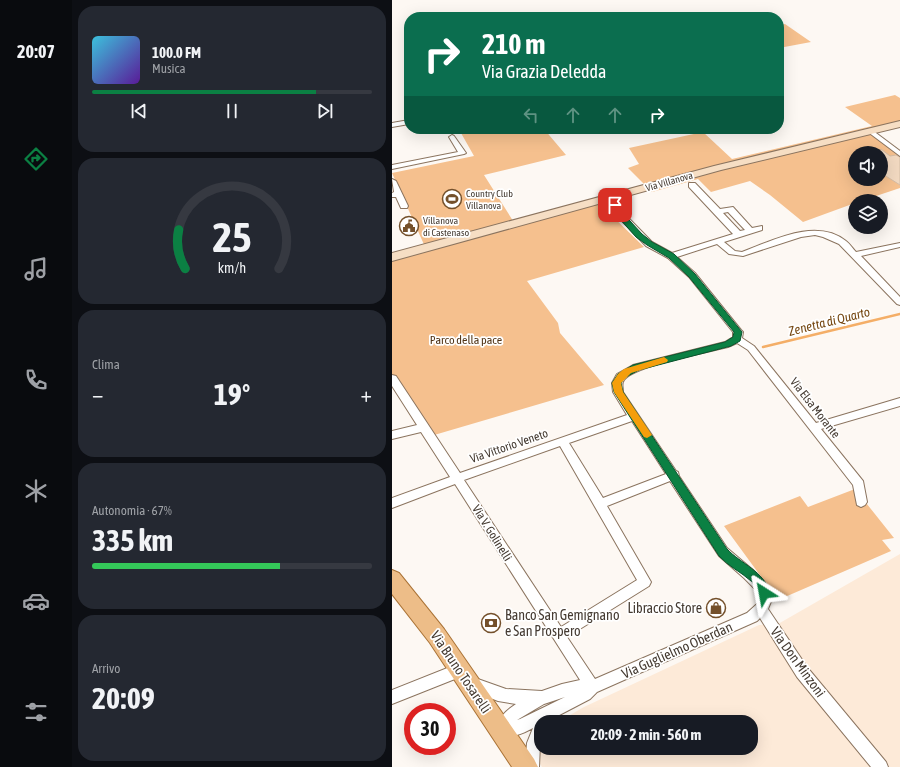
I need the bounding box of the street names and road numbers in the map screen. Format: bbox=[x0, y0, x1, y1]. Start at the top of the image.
street label: Via Villanova bbox=[644, 169, 694, 193]
street label: Via Elsa Morante bbox=[787, 375, 843, 441]
street label: Via Vittorio Veneto bbox=[468, 426, 550, 466]
street label: Via V. Golinelli bbox=[469, 502, 515, 564]
street label: Via Guglielmo Oberdan bbox=[619, 618, 735, 682]
street label: Via Don Minzoni bbox=[767, 624, 829, 700]
street label: Via Bruno Tosarelli bbox=[428, 628, 494, 716]

